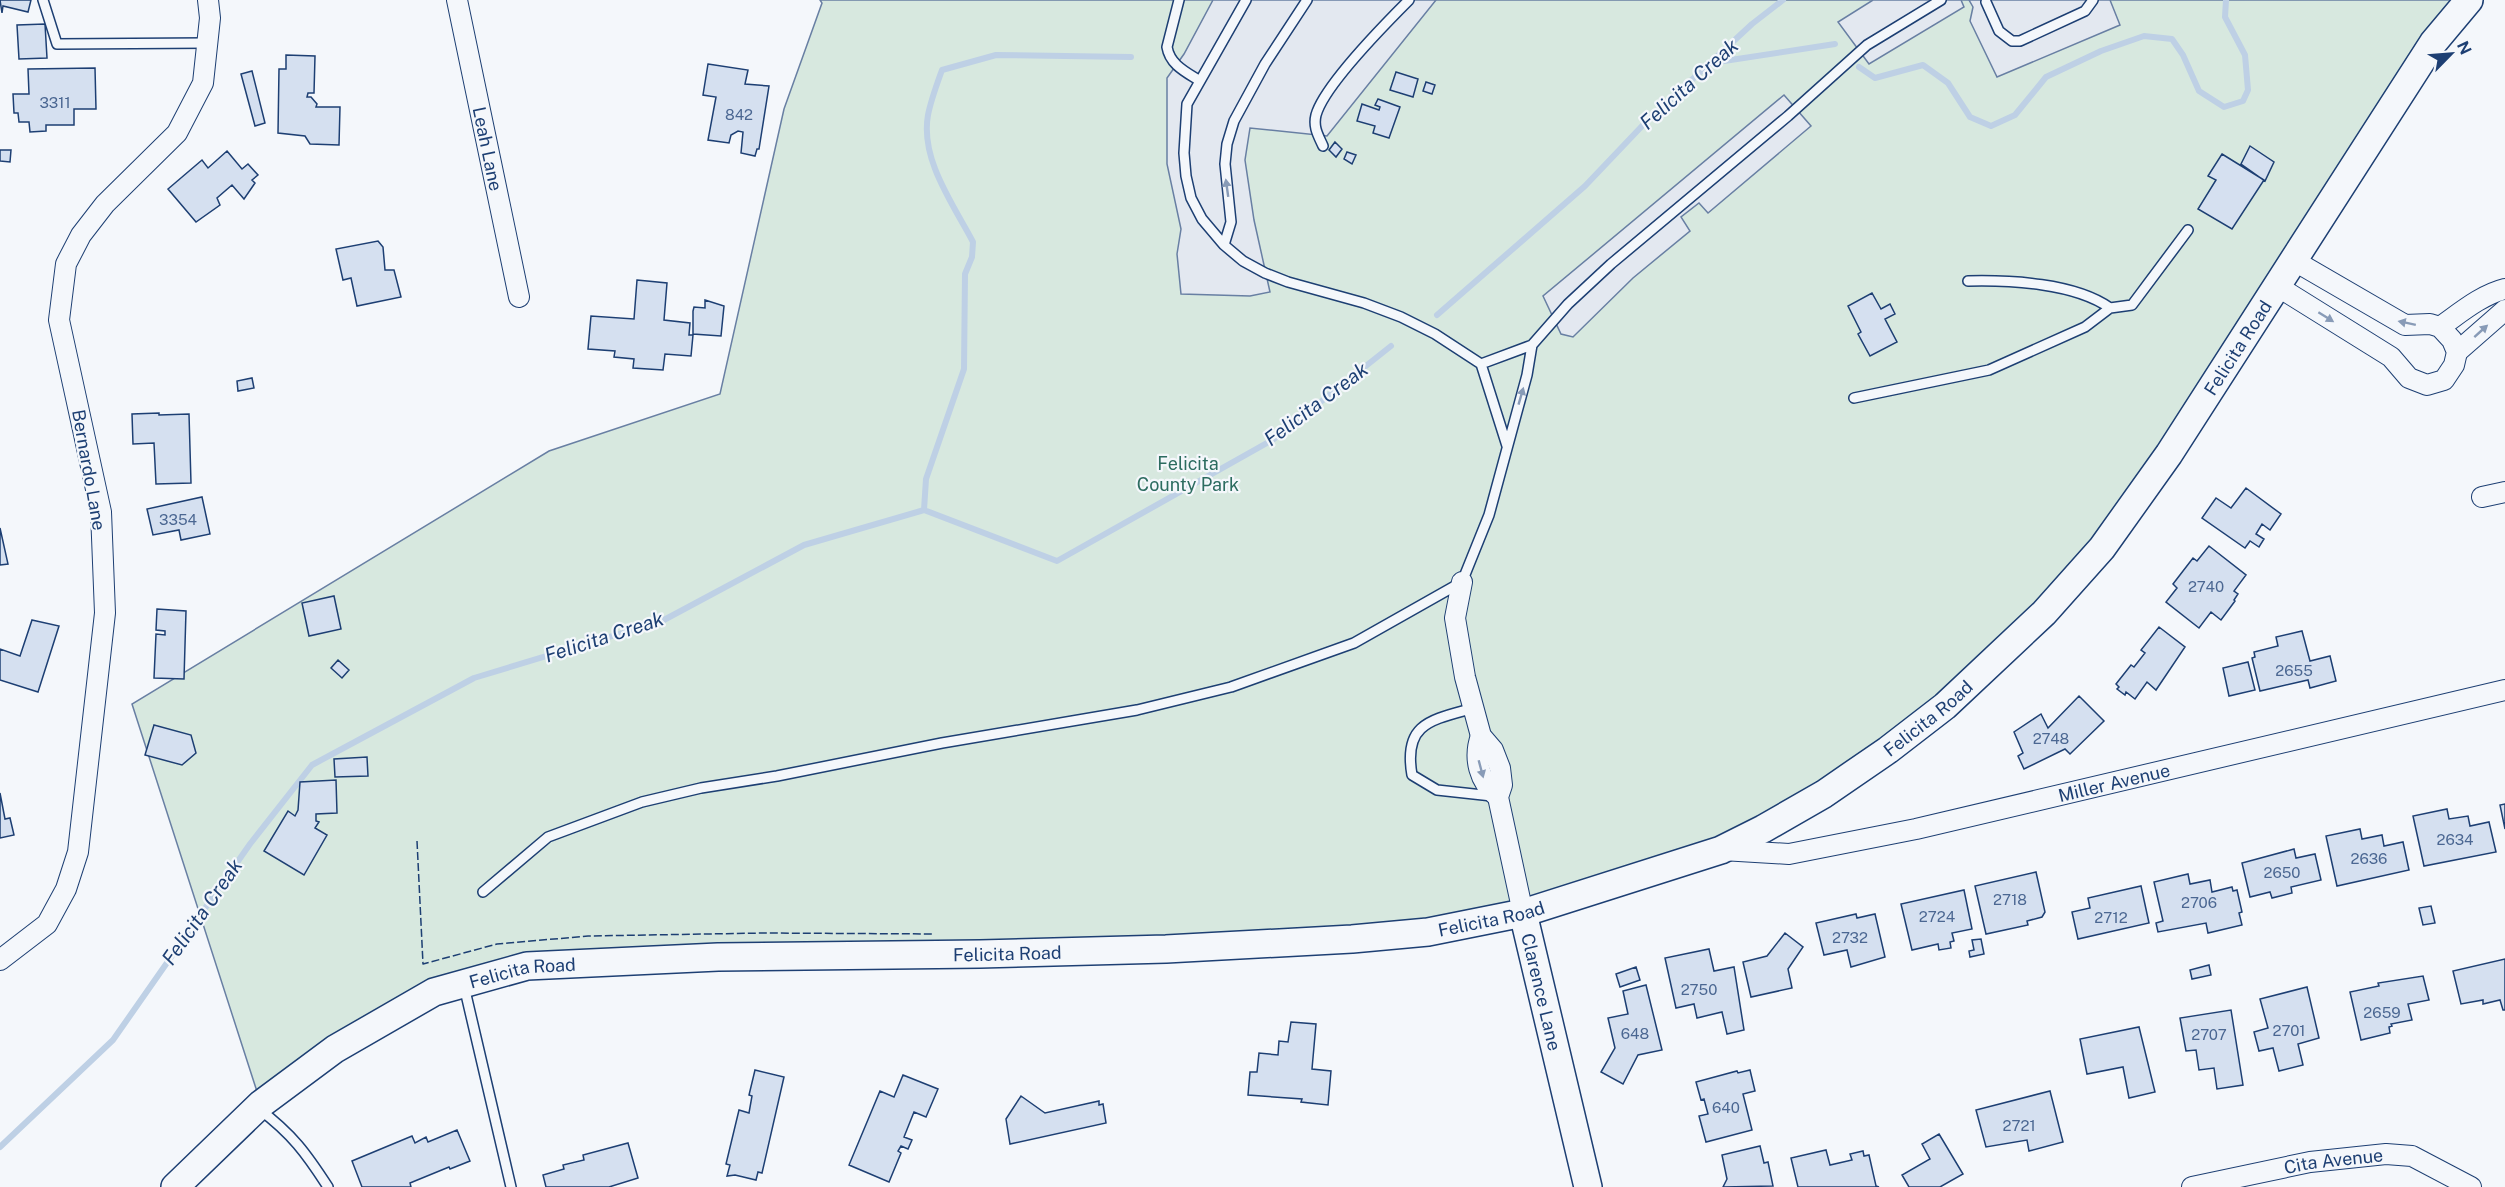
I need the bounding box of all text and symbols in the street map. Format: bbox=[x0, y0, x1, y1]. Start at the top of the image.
north arrow bbox=[2421, 24, 2481, 84]
water label: Felicita Creak bbox=[1635, 33, 1743, 134]
text: N bbox=[2453, 38, 2475, 58]
house number: 3311 bbox=[39, 94, 71, 111]
street label: Leah Lane bbox=[469, 105, 507, 193]
house number: 842 bbox=[725, 106, 753, 123]
one-way arrow bbox=[1222, 178, 1231, 197]
street label: Felicita Road bbox=[2199, 296, 2276, 399]
one-way arrow bbox=[2318, 312, 2334, 323]
one-way arrow bbox=[2397, 317, 2416, 327]
one-way arrow bbox=[2473, 325, 2488, 338]
water label: Felicita Creak bbox=[1259, 357, 1373, 451]
one-way arrow bbox=[1517, 387, 1526, 405]
street label: Bernardo Lane bbox=[68, 408, 110, 532]
park label: Felicita County Park bbox=[1137, 453, 1239, 495]
house number: 3354 bbox=[159, 511, 197, 528]
house number: 2740 bbox=[2188, 578, 2224, 595]
water label: Felicita Creak bbox=[541, 606, 667, 668]
house number: 2655 bbox=[2275, 662, 2313, 679]
street label: Felicita Road bbox=[1879, 676, 1976, 760]
house number: 2748 bbox=[2033, 730, 2069, 747]
street label: Miller Avenue bbox=[2056, 759, 2172, 806]
one-way arrow bbox=[1476, 760, 1486, 778]
house number: 2634 bbox=[2436, 831, 2474, 848]
house number: 2636 bbox=[2351, 850, 2387, 867]
water label: Felicita Creak bbox=[157, 854, 247, 970]
house number: 2650 bbox=[2263, 864, 2301, 881]
house number: 2718 bbox=[1993, 891, 2027, 908]
house number: 2706 bbox=[2181, 894, 2217, 911]
street label: Felicita Road bbox=[1436, 896, 1547, 940]
house number: 2724 bbox=[1919, 908, 1955, 925]
house number: 2712 bbox=[2094, 909, 2128, 926]
house number: 2732 bbox=[1832, 929, 1868, 946]
street label: Clarence Lane bbox=[1518, 931, 1566, 1053]
street label: Felicita Road bbox=[953, 941, 1062, 965]
street label: Felicita Road bbox=[467, 953, 576, 992]
house number: 2750 bbox=[1681, 981, 1717, 998]
house number: 2659 bbox=[2363, 1004, 2401, 1021]
house number: 2701 bbox=[2273, 1022, 2305, 1039]
house number: 648 bbox=[1621, 1025, 1649, 1042]
house number: 2707 bbox=[2191, 1026, 2227, 1043]
house number: 640 bbox=[1712, 1099, 1740, 1116]
house number: 2721 bbox=[2002, 1117, 2036, 1134]
street label: Cita Avenue bbox=[2282, 1144, 2384, 1178]

